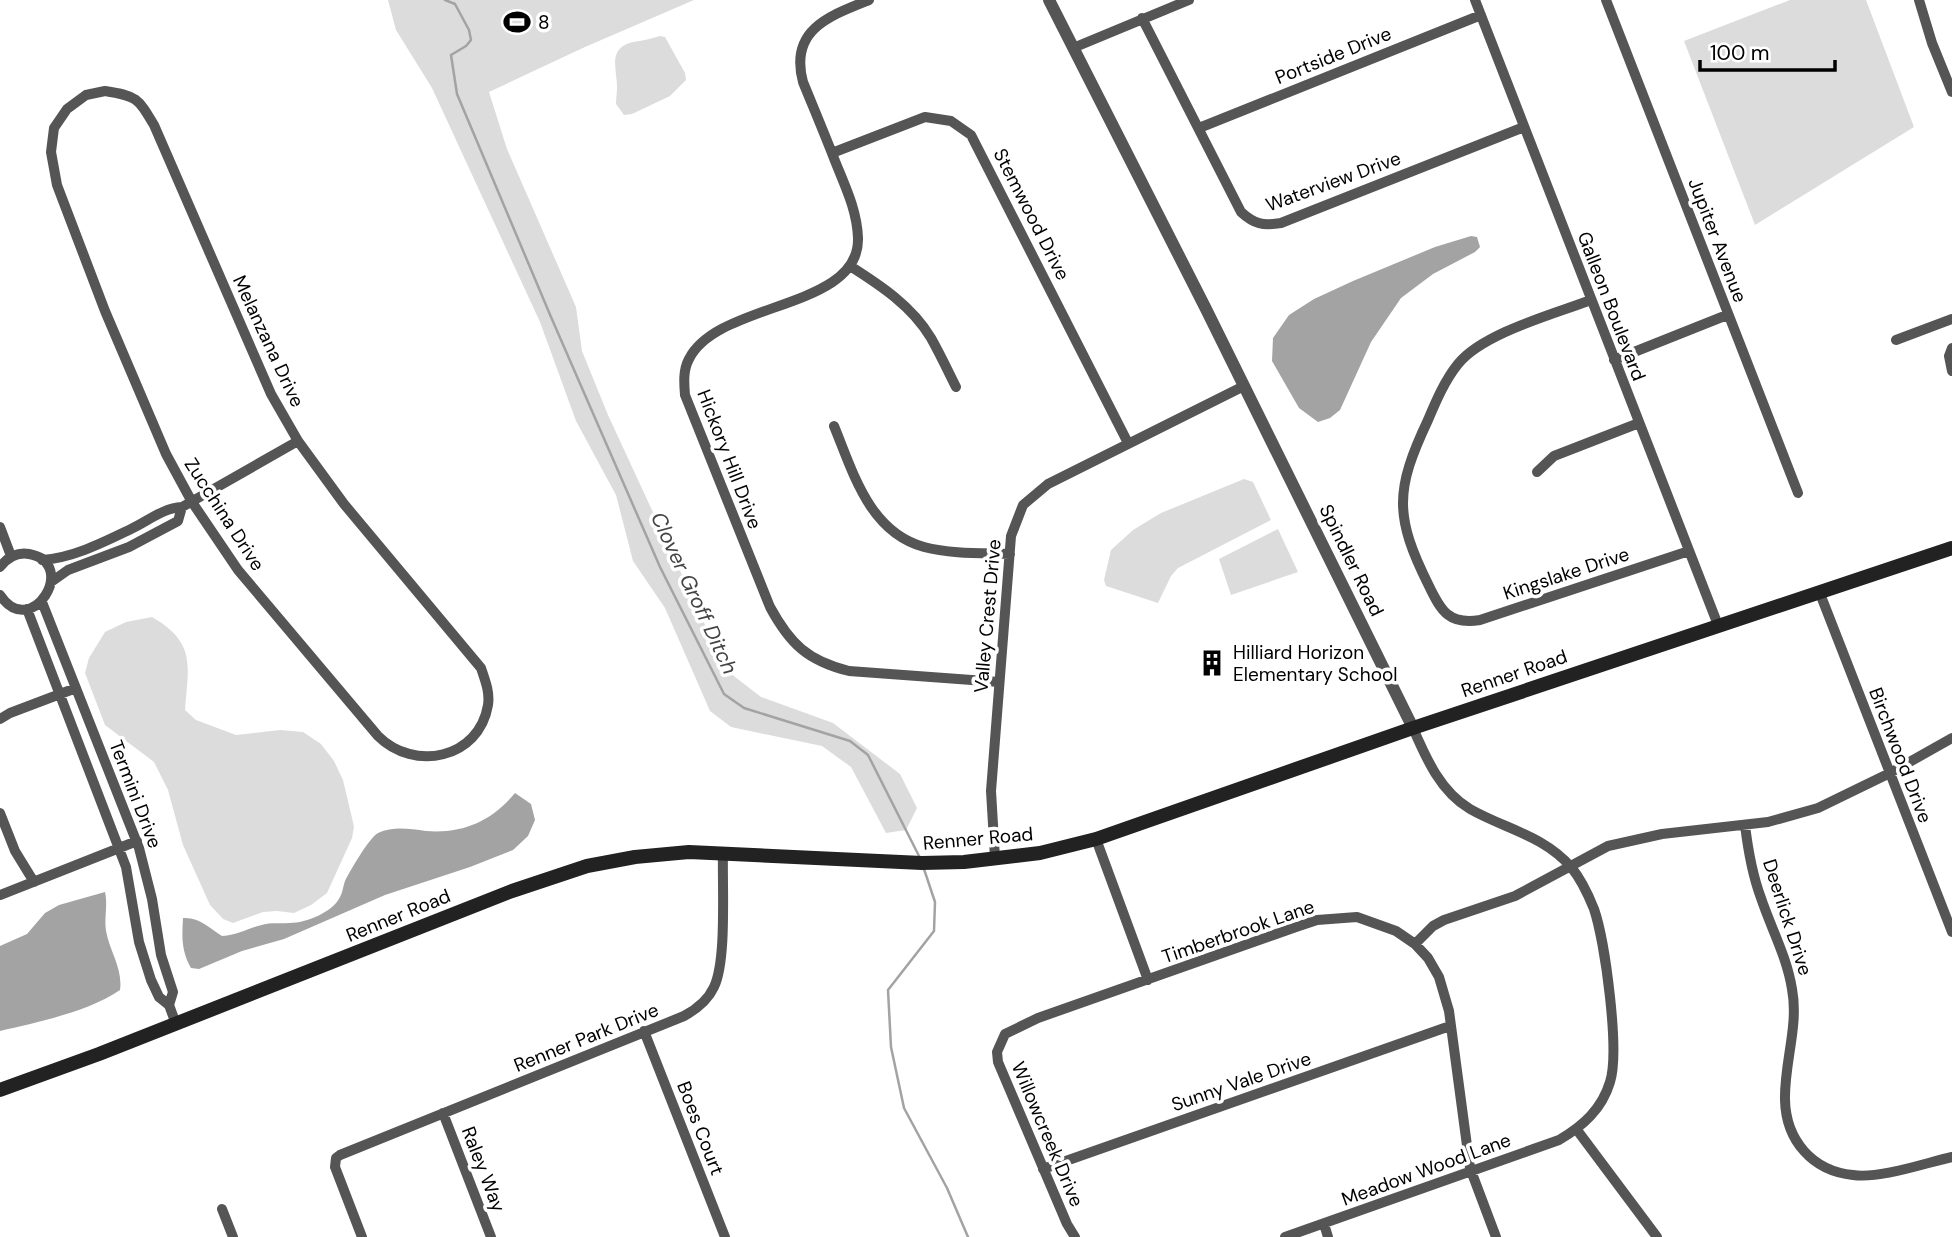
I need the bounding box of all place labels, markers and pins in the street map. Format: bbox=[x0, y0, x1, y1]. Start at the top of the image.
sports icon: 8 bbox=[502, 7, 532, 37]
place label: 8 bbox=[538, 10, 550, 35]
place label: Hilliard Horizon Elementary School bbox=[1233, 640, 1397, 687]
building icon: Hilliard Horizon Elementary School bbox=[1197, 648, 1227, 678]

